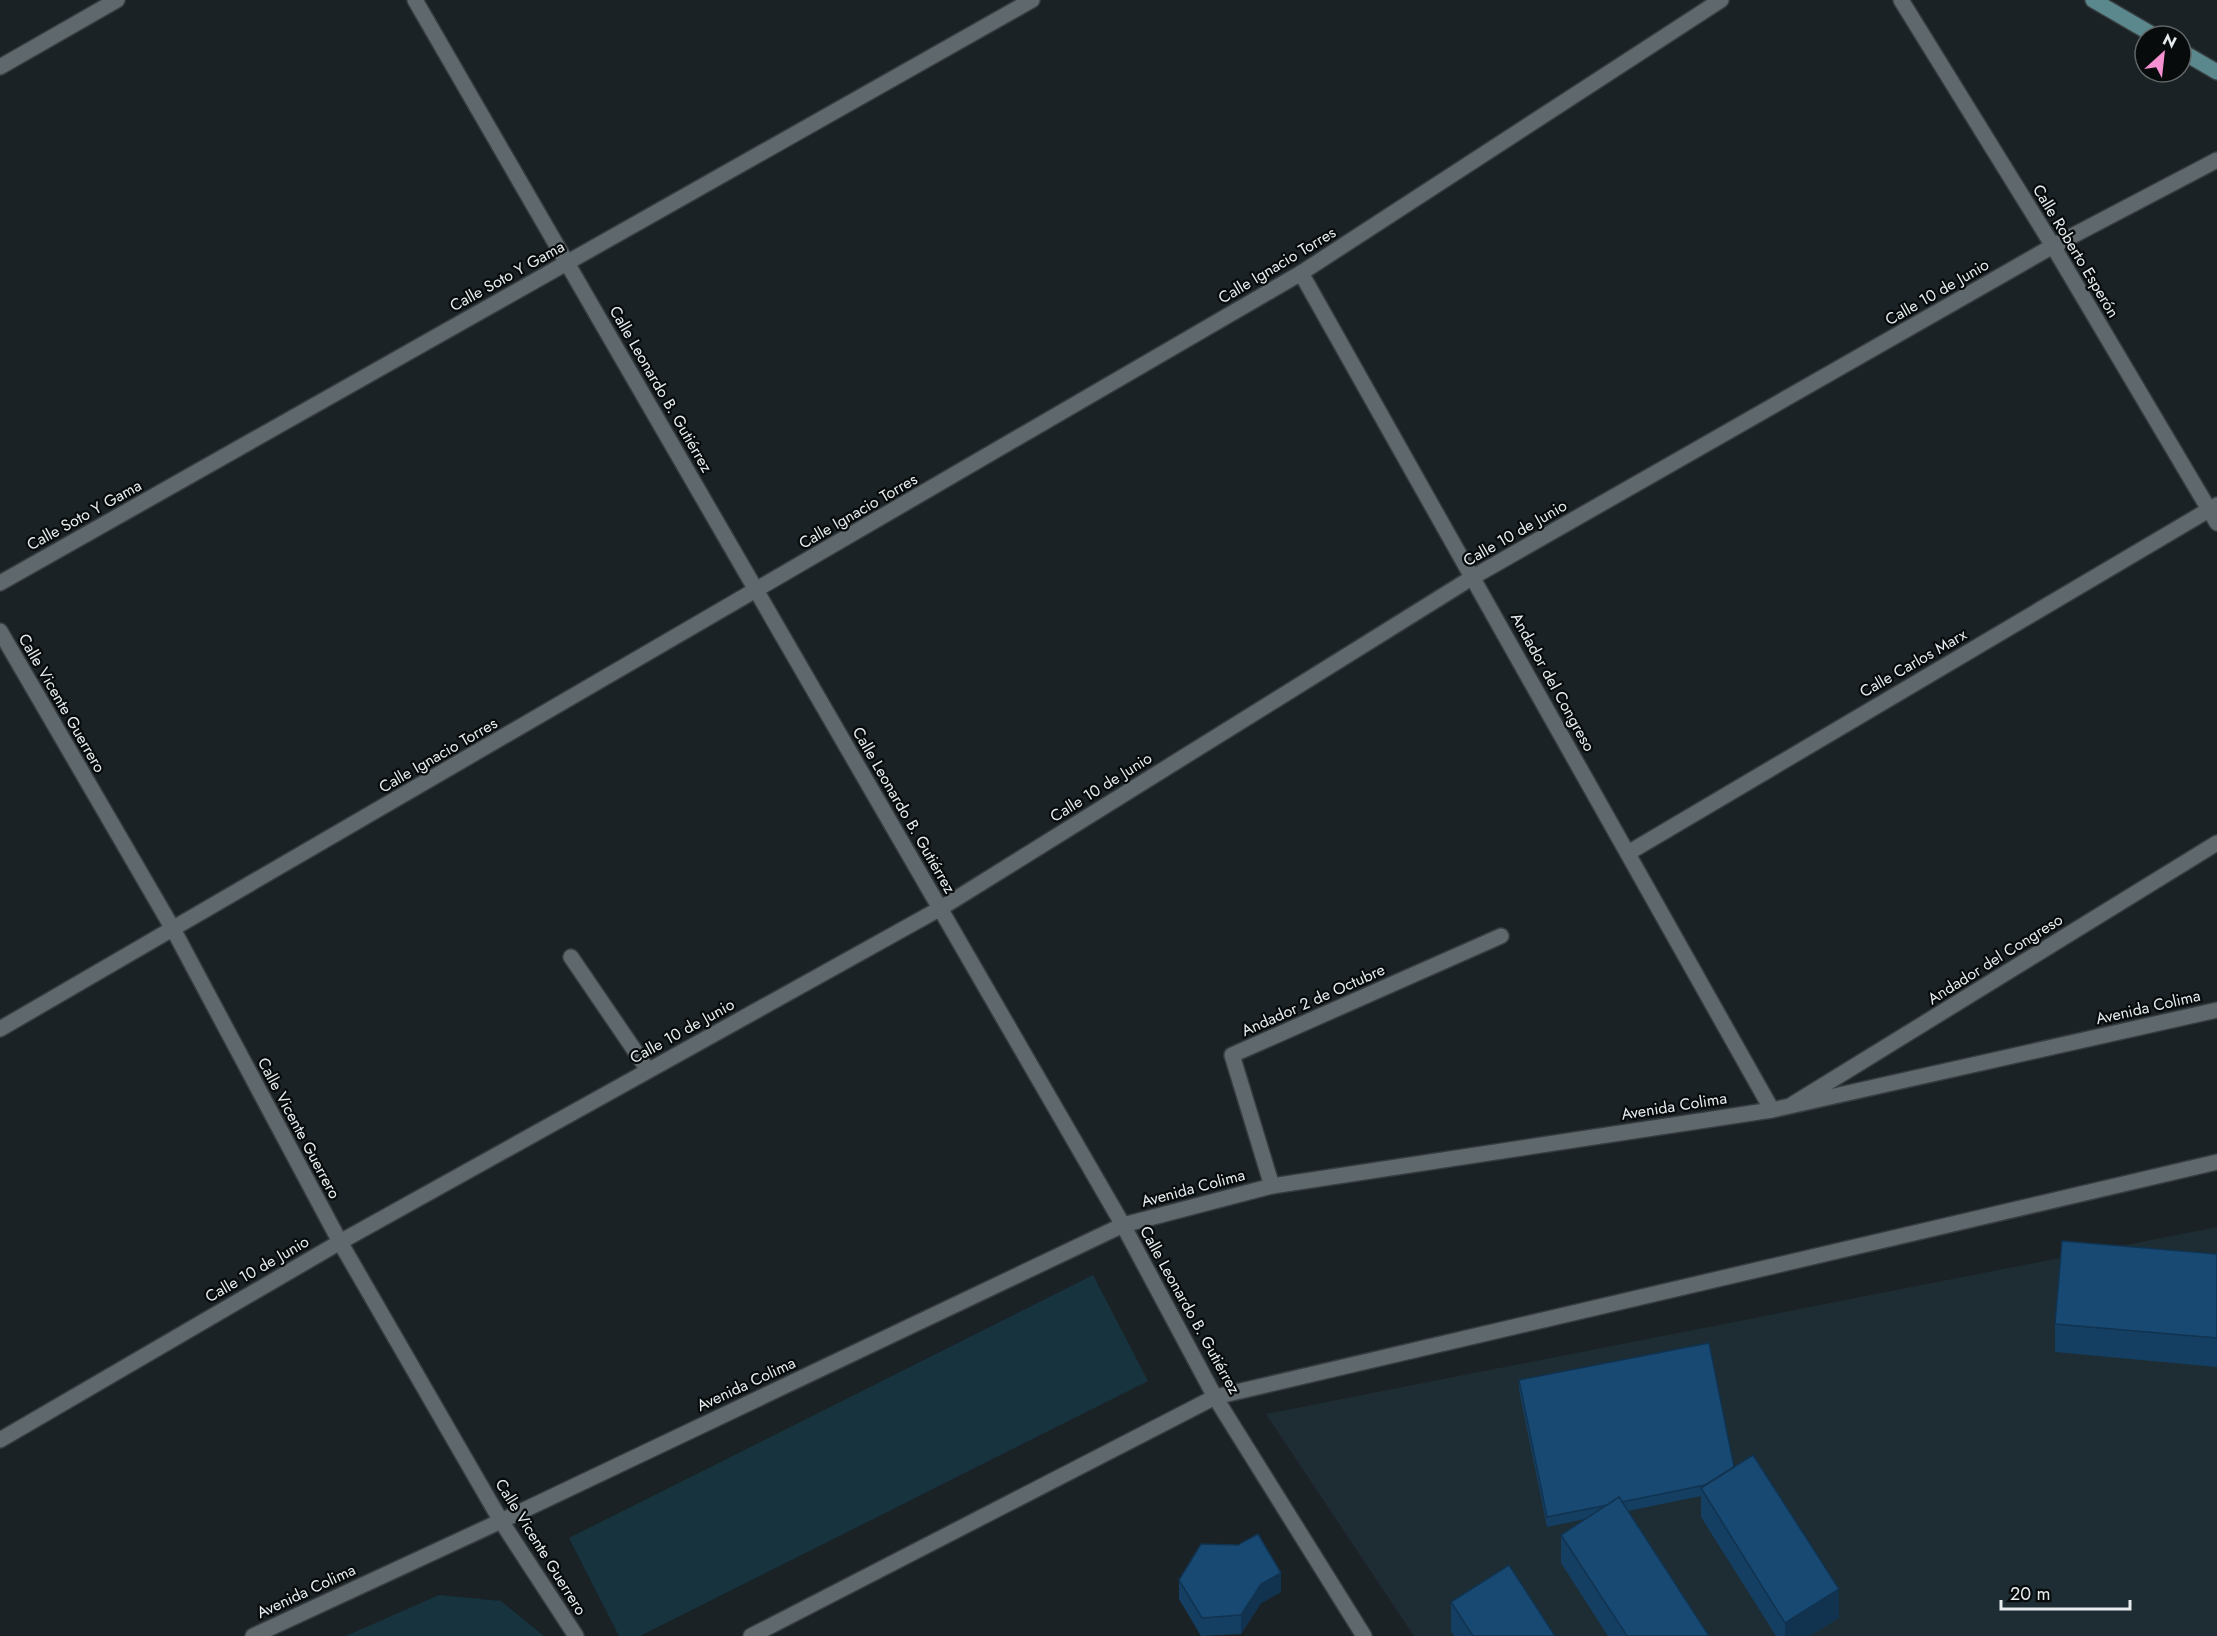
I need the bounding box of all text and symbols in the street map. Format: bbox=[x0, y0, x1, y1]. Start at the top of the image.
north arrow bbox=[2133, 24, 2193, 84]
text: N bbox=[2159, 28, 2180, 54]
street label: Calle Roberto Esperón bbox=[2027, 180, 2125, 322]
street label: Calle Ignacio Torres bbox=[1214, 221, 1340, 309]
street label: Calle Soto Y Gama bbox=[445, 235, 569, 317]
street label: Calle 10 de Junio bbox=[1881, 253, 1993, 331]
street label: Calle Leonardo B. Gutiérrez bbox=[604, 301, 719, 477]
street label: Calle Ignacio Torres bbox=[794, 468, 922, 554]
street label: Calle Soto Y Gama bbox=[22, 474, 146, 556]
street label: Calle 10 de Junio bbox=[1459, 494, 1571, 572]
street label: Andador del Congreso bbox=[1505, 608, 1601, 756]
street label: Calle Carlos Marx bbox=[1855, 623, 1971, 703]
street label: Calle Vicente Guerrero bbox=[13, 629, 111, 777]
street label: Calle Ignacio Torres bbox=[374, 712, 502, 798]
street label: Calle Leonardo B. Gutiérrez bbox=[847, 722, 962, 898]
street label: Calle 10 de Junio bbox=[1046, 746, 1157, 828]
street label: Andador del Congreso bbox=[1923, 908, 2067, 1010]
street label: Andador 2 de Octubre bbox=[1237, 958, 1389, 1042]
street label: Avenida Colima bbox=[2093, 984, 2203, 1030]
street label: Calle 10 de Junio bbox=[626, 993, 739, 1069]
street label: Calle Vicente Guerrero bbox=[252, 1053, 346, 1203]
street label: Avenida Colima bbox=[1620, 1086, 1728, 1126]
street label: Avenida Colima bbox=[1138, 1163, 1248, 1213]
street label: Calle Leonardo B. Gutiérrez bbox=[1134, 1222, 1246, 1399]
street label: Calle 10 de Junio bbox=[201, 1230, 313, 1308]
street label: Avenida Colima bbox=[693, 1351, 799, 1417]
street label: Calle Vicente Guerrero bbox=[490, 1474, 592, 1620]
street label: Avenida Colima bbox=[253, 1558, 359, 1624]
scale bar bbox=[2001, 1573, 2130, 1611]
text: 20 m bbox=[2010, 1581, 2050, 1607]

